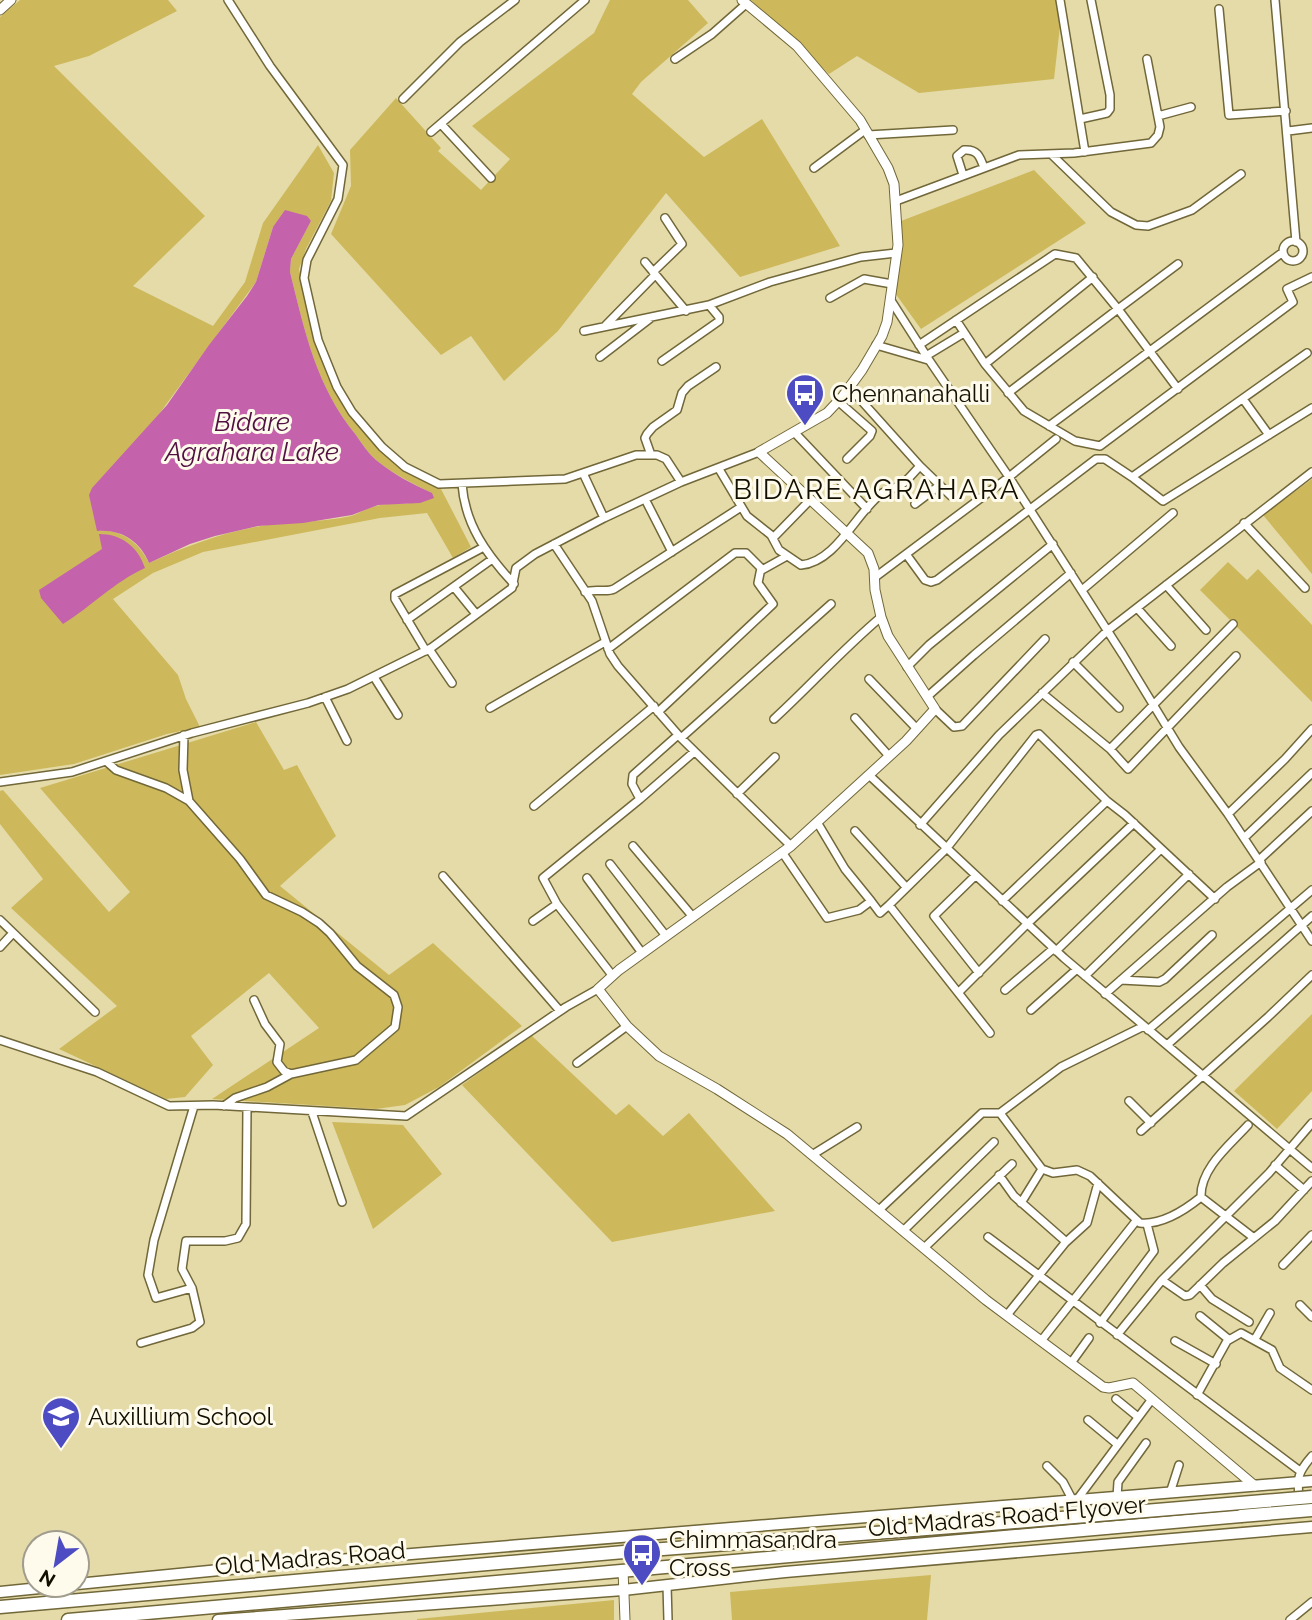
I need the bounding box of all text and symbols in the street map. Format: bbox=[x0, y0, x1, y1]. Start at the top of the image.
bus stop icon: Chennanahalli bbox=[784, 372, 826, 427]
place label: Chennanahalli bbox=[832, 379, 990, 408]
water label: Bidare Agrahara Lake bbox=[163, 407, 339, 467]
district label: BIDARE AGRAHARA bbox=[733, 473, 1021, 506]
school or university icon: Auxillium School bbox=[40, 1395, 82, 1450]
place label: Auxillium School bbox=[88, 1402, 274, 1431]
street label: Old Madras Road Flyover bbox=[867, 1489, 1148, 1543]
place label: Chimmasandra Cross bbox=[669, 1525, 837, 1582]
north arrow bbox=[21, 1529, 91, 1599]
bus stop icon: Chimmasandra Cross bbox=[621, 1532, 663, 1587]
street label: Old Madras Road bbox=[213, 1535, 407, 1581]
text: N bbox=[35, 1565, 59, 1592]

